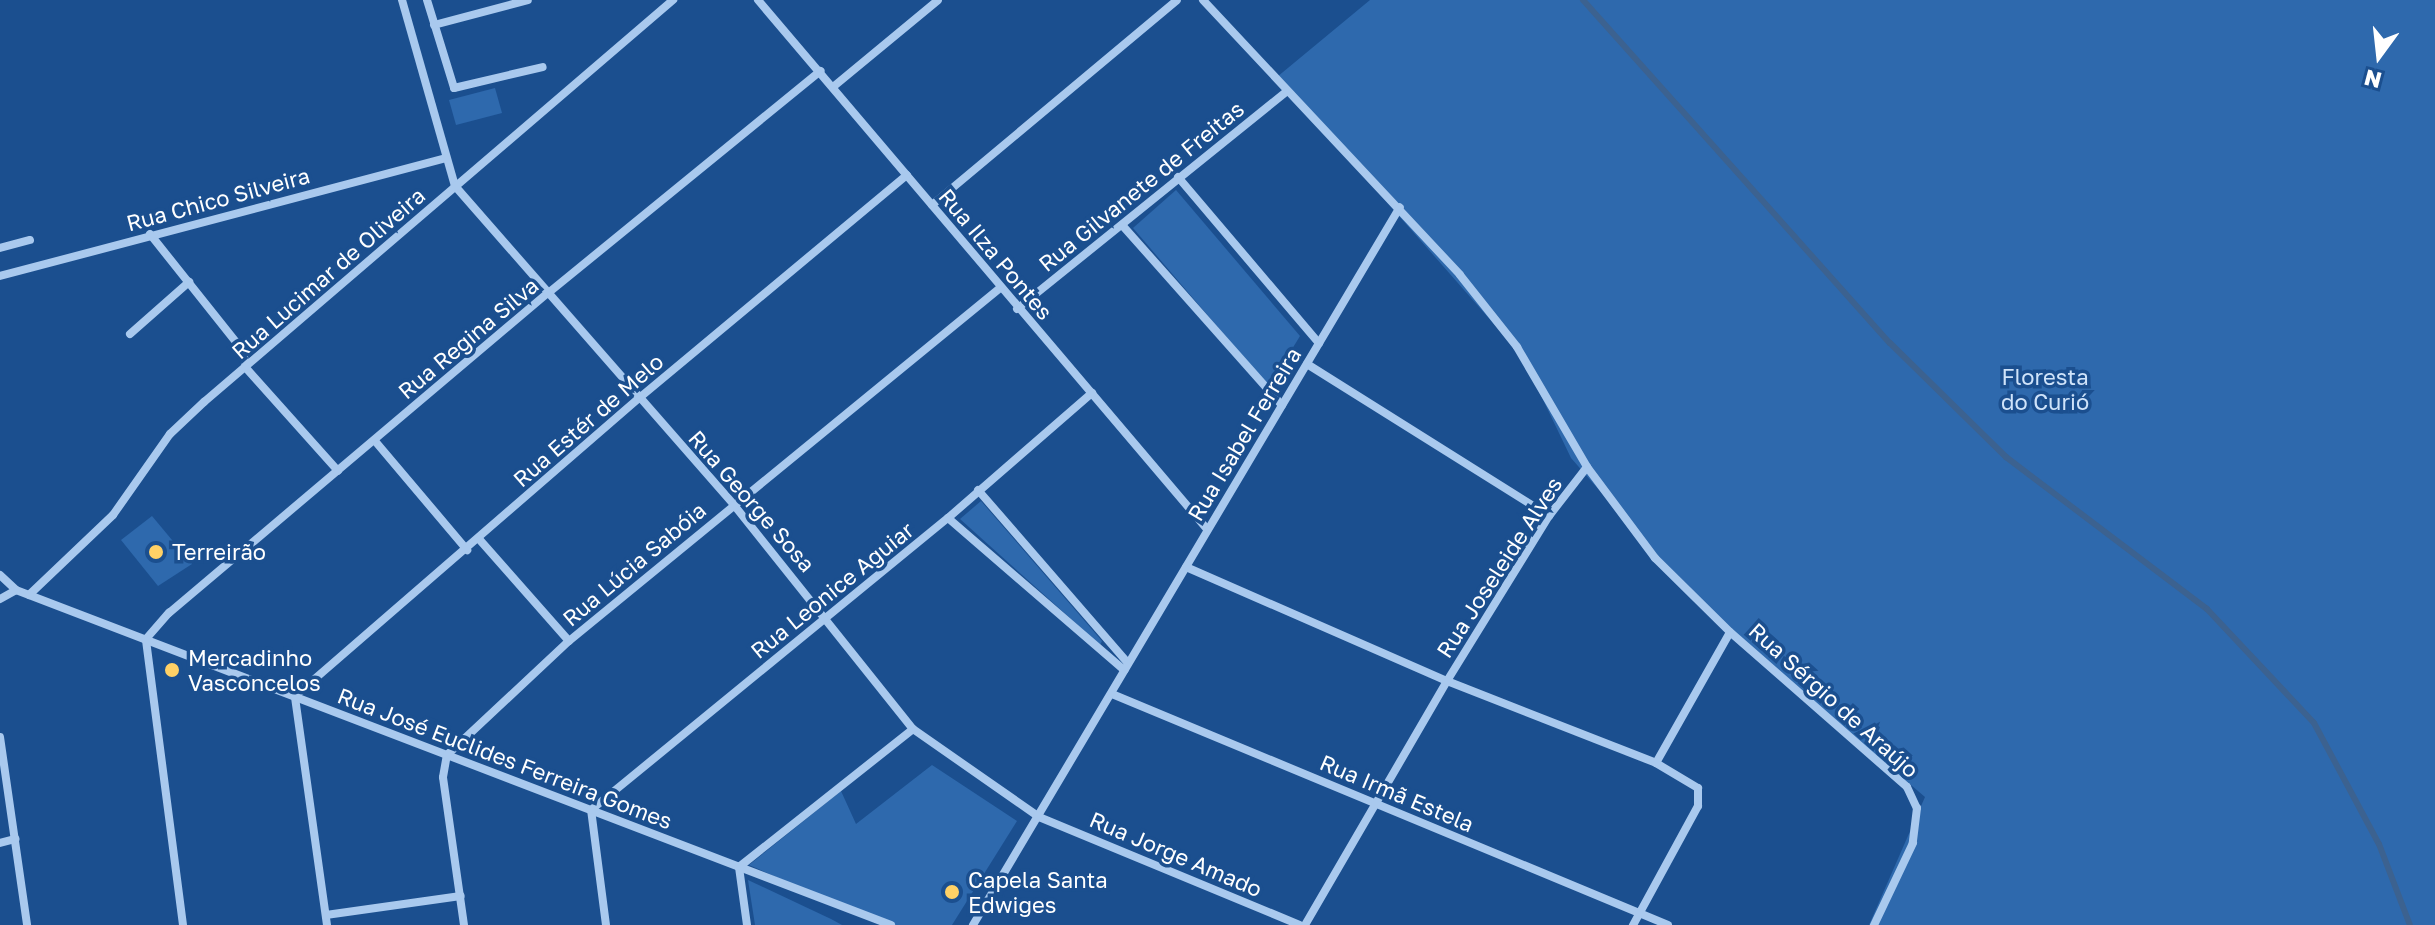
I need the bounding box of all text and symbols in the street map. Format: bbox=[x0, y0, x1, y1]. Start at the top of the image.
north arrow bbox=[2339, 16, 2419, 96]
text: N bbox=[2361, 64, 2384, 95]
street label: Rua Gilvanete de Freitas bbox=[1033, 95, 1249, 277]
street label: Rua Chico Silveira bbox=[123, 162, 313, 236]
street label: Rua Lucimar de Oliveira bbox=[226, 182, 430, 364]
street label: Rua Ilza Pontes bbox=[934, 183, 1058, 325]
street label: Rua Regina Silva bbox=[393, 272, 543, 404]
street label: Rua Isabel Ferreira bbox=[1182, 343, 1306, 525]
street label: Rua Estér de Melo bbox=[508, 348, 668, 492]
park label: Floresta do Curió bbox=[2001, 363, 2089, 414]
street label: Rua George Sosa bbox=[683, 425, 821, 577]
street label: Rua Joseleide Alves bbox=[1431, 472, 1567, 662]
street label: Rua Lúcia Sabóia bbox=[557, 497, 711, 631]
street label: Rua Leonice Aguiar bbox=[745, 516, 919, 664]
place label: Terreirão bbox=[172, 539, 266, 565]
marker: Terreirão bbox=[147, 543, 165, 561]
street label: Rua Sérgio de Araújo bbox=[1744, 617, 1924, 783]
place label: Mercadinho Vasconcelos bbox=[188, 644, 321, 696]
marker: Mercadinho Vasconcelos bbox=[163, 661, 181, 679]
street label: Rua José Euclides Ferreira Gomes bbox=[334, 682, 676, 834]
street label: Rua Irmã Estela bbox=[1316, 749, 1478, 837]
street label: Rua Jorge Amado bbox=[1086, 806, 1266, 902]
place label: Capela Santa Edwiges bbox=[968, 866, 1108, 918]
marker: Capela Santa Edwiges bbox=[943, 883, 961, 901]

